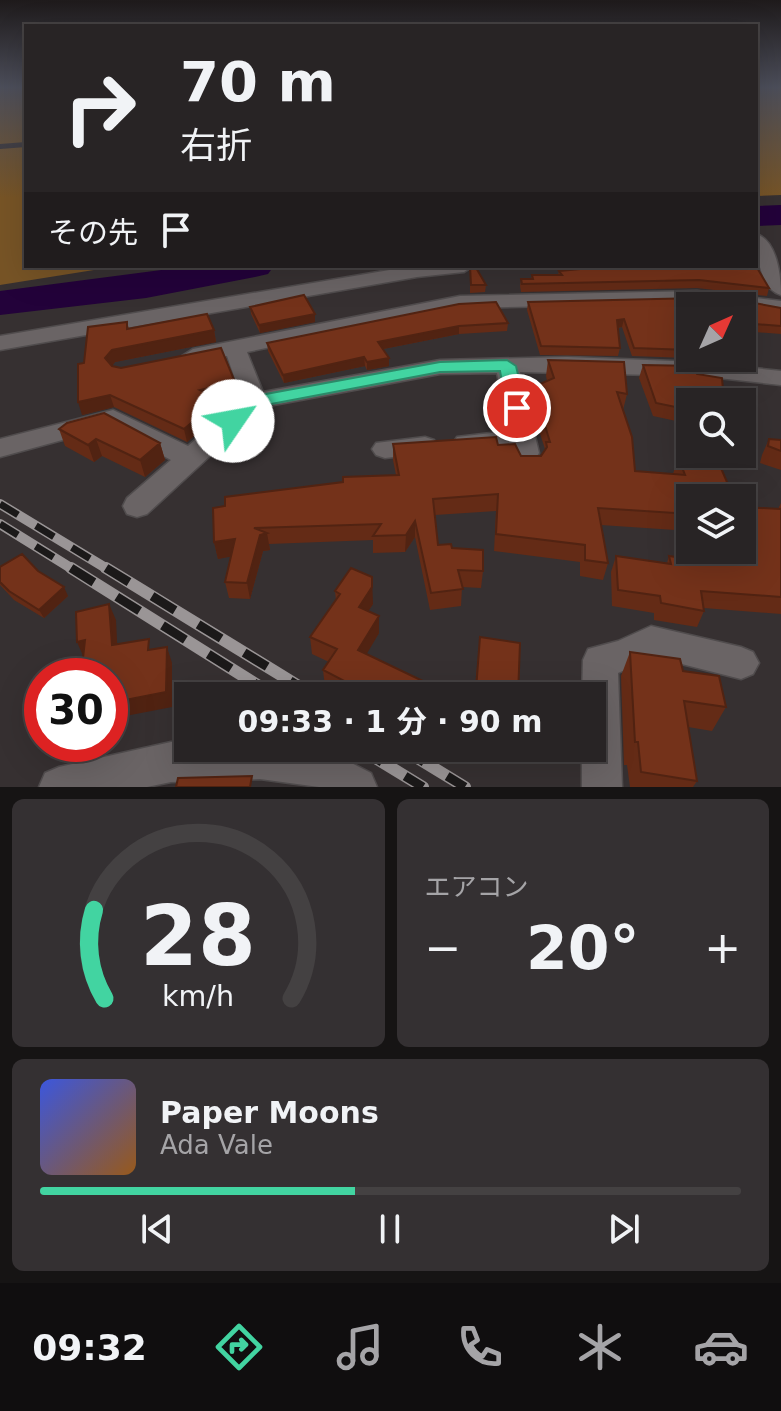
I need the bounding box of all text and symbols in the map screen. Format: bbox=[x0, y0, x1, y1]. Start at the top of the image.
text: 70 m bbox=[180, 49, 336, 114]
icon: right bbox=[48, 56, 152, 160]
text: 右折 bbox=[180, 125, 252, 166]
icon: arrive bbox=[154, 208, 198, 252]
text: その先 bbox=[48, 215, 138, 250]
north arrow bbox=[676, 292, 756, 372]
map controls bbox=[676, 292, 756, 564]
pin bbox=[483, 374, 551, 442]
position arrow bbox=[191, 379, 275, 463]
icon: arrive bbox=[495, 386, 539, 430]
button: search bbox=[676, 388, 756, 468]
button: layers bbox=[676, 484, 756, 564]
speed limit sign: 30 bbox=[24, 658, 128, 762]
text: 09:33 · 1 分 · 90 m bbox=[238, 704, 542, 739]
text: エアコン bbox=[425, 872, 529, 902]
text: 28 bbox=[140, 888, 256, 985]
text: 20° bbox=[526, 913, 640, 983]
text: − bbox=[425, 922, 461, 973]
text: + bbox=[704, 922, 741, 973]
text: km/h bbox=[162, 979, 234, 1013]
text: Paper Moons bbox=[160, 1095, 379, 1130]
text: Ada Vale bbox=[160, 1130, 273, 1160]
icon: previous bbox=[135, 1207, 179, 1251]
icon: pause bbox=[368, 1207, 412, 1251]
icon: next bbox=[602, 1207, 646, 1251]
icon: directions bbox=[211, 1319, 267, 1375]
icon: music bbox=[332, 1319, 388, 1375]
icon: phone bbox=[452, 1319, 508, 1375]
icon: climate bbox=[572, 1319, 628, 1375]
icon: car bbox=[693, 1319, 749, 1375]
text: 09:32 bbox=[32, 1327, 147, 1368]

